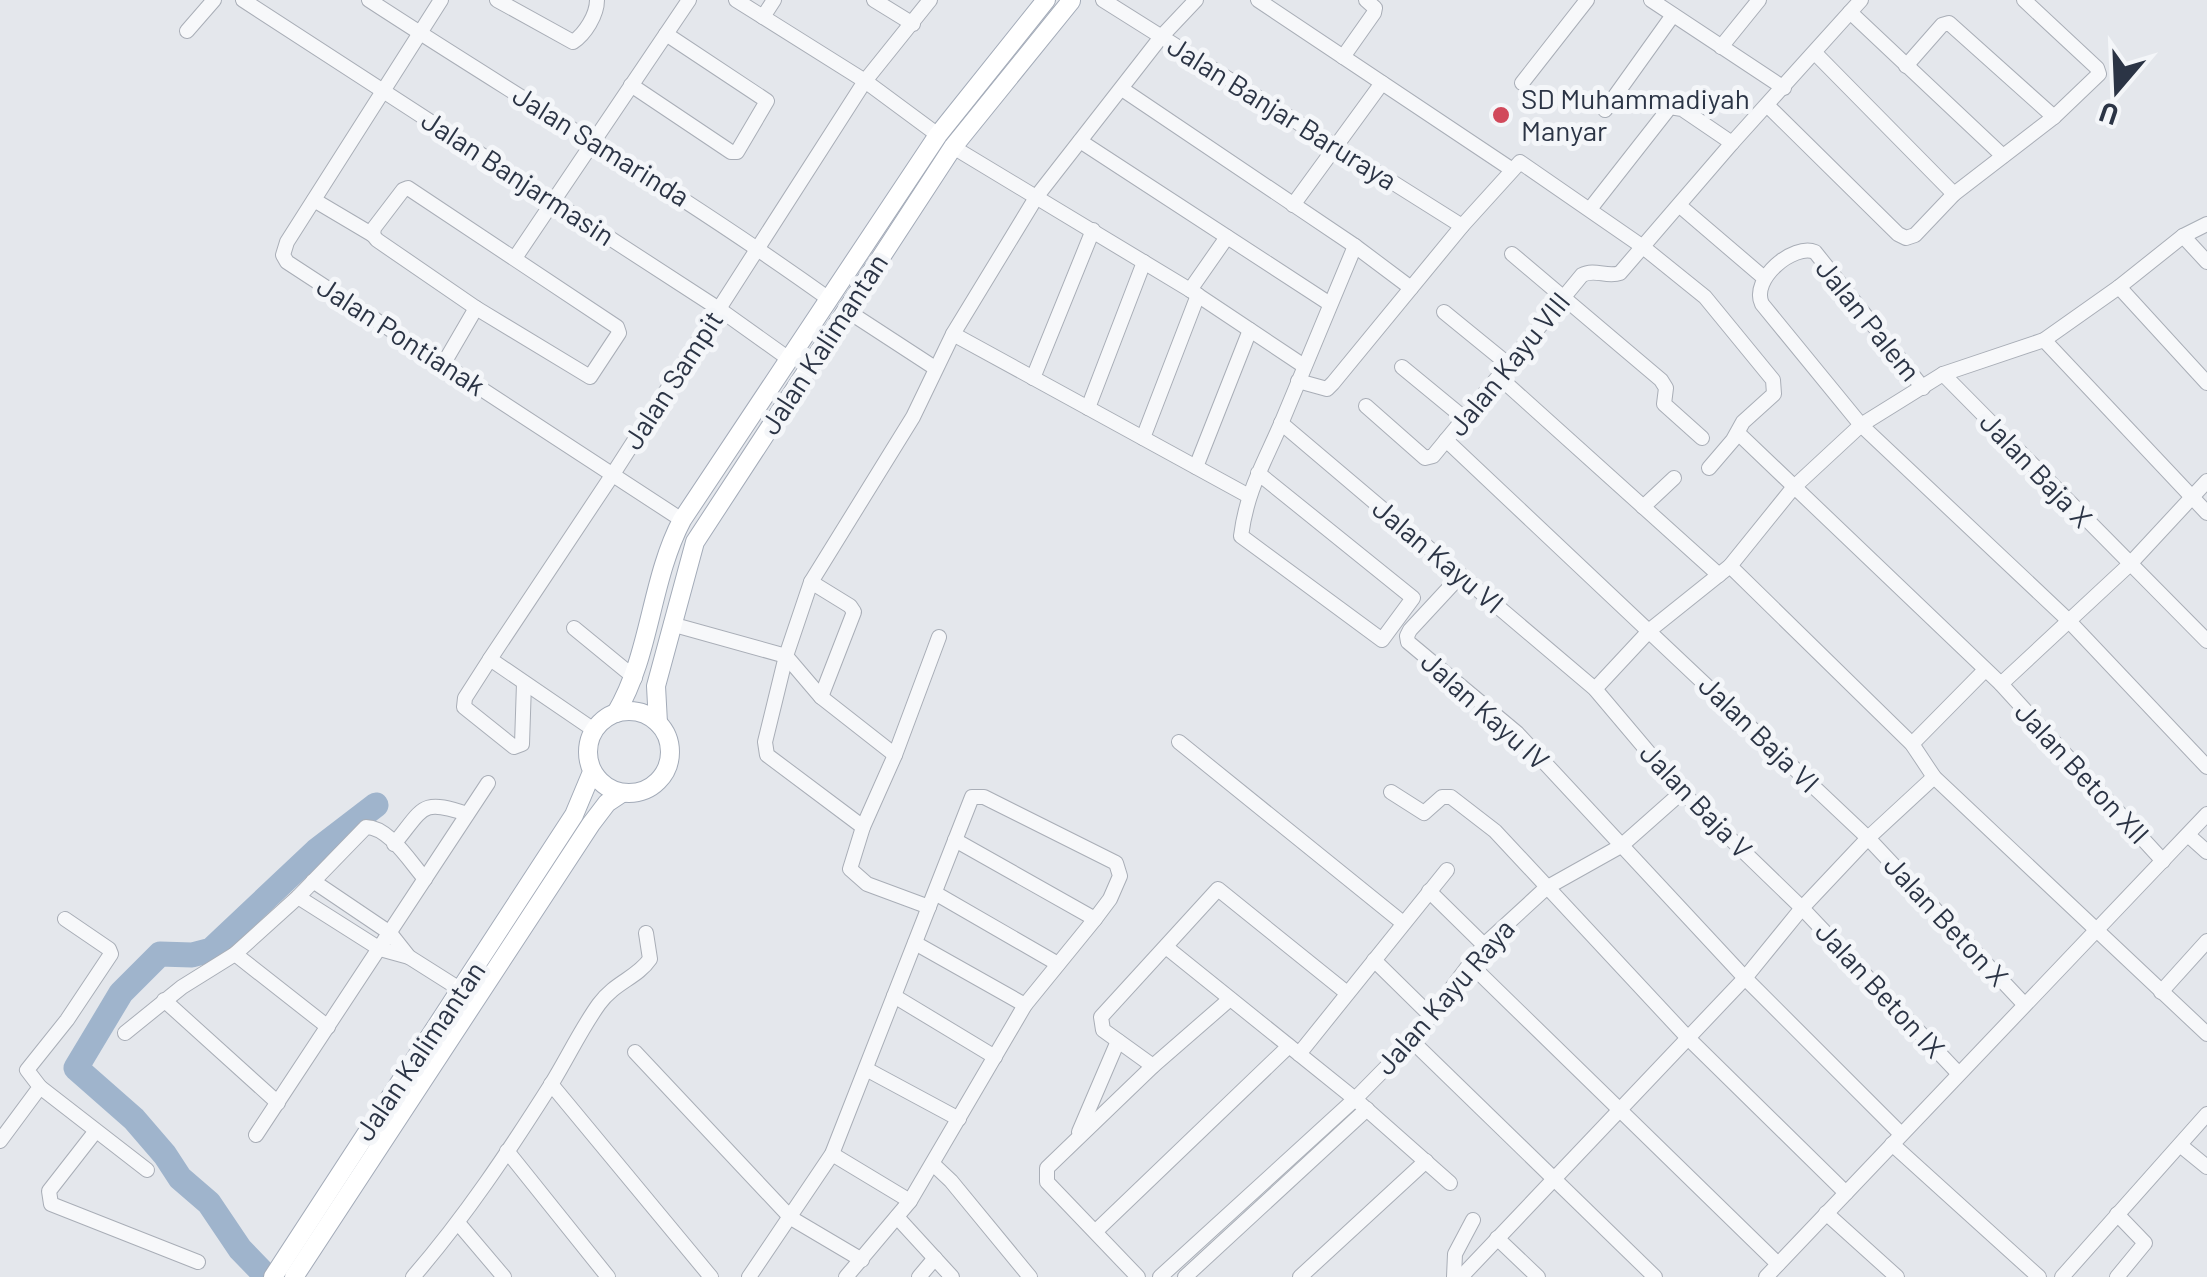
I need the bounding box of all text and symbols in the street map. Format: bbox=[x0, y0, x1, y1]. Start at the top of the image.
street label: Jalan Banjar Baruraya bbox=[1162, 28, 1403, 196]
north arrow bbox=[2067, 40, 2167, 140]
street label: Jalan Samarinda bbox=[507, 77, 696, 213]
place label: SD Muhammadiyah Manyar bbox=[1521, 81, 1750, 147]
text: U bbox=[2095, 96, 2122, 134]
street label: Jalan Banjarmasin bbox=[416, 102, 621, 252]
marker: SD Muhammadiyah Manyar bbox=[1490, 104, 1512, 126]
street label: Jalan Kalimantan bbox=[752, 247, 894, 440]
street label: Jalan Palem bbox=[1809, 251, 1928, 387]
street label: Jalan Pontianak bbox=[311, 268, 492, 402]
street label: Jalan Kayu VIII bbox=[1440, 285, 1576, 442]
street label: Jalan Sampit bbox=[615, 304, 730, 455]
street label: Jalan Baja X bbox=[1973, 405, 2100, 534]
street label: Jalan Kayu VI bbox=[1366, 491, 1511, 620]
street label: Jalan Kayu IV bbox=[1415, 644, 1557, 777]
street label: Jalan Baja VI bbox=[1692, 668, 1826, 800]
street label: Jalan Beton XII bbox=[2009, 695, 2157, 850]
street label: Jalan Baja V bbox=[1633, 737, 1759, 865]
street label: Jalan Beton X bbox=[1878, 848, 2016, 993]
street label: Jalan Kayu Raya bbox=[1367, 912, 1521, 1081]
street label: Jalan Beton IX bbox=[1809, 914, 1952, 1064]
street label: Jalan Kalimantan bbox=[347, 954, 492, 1147]

